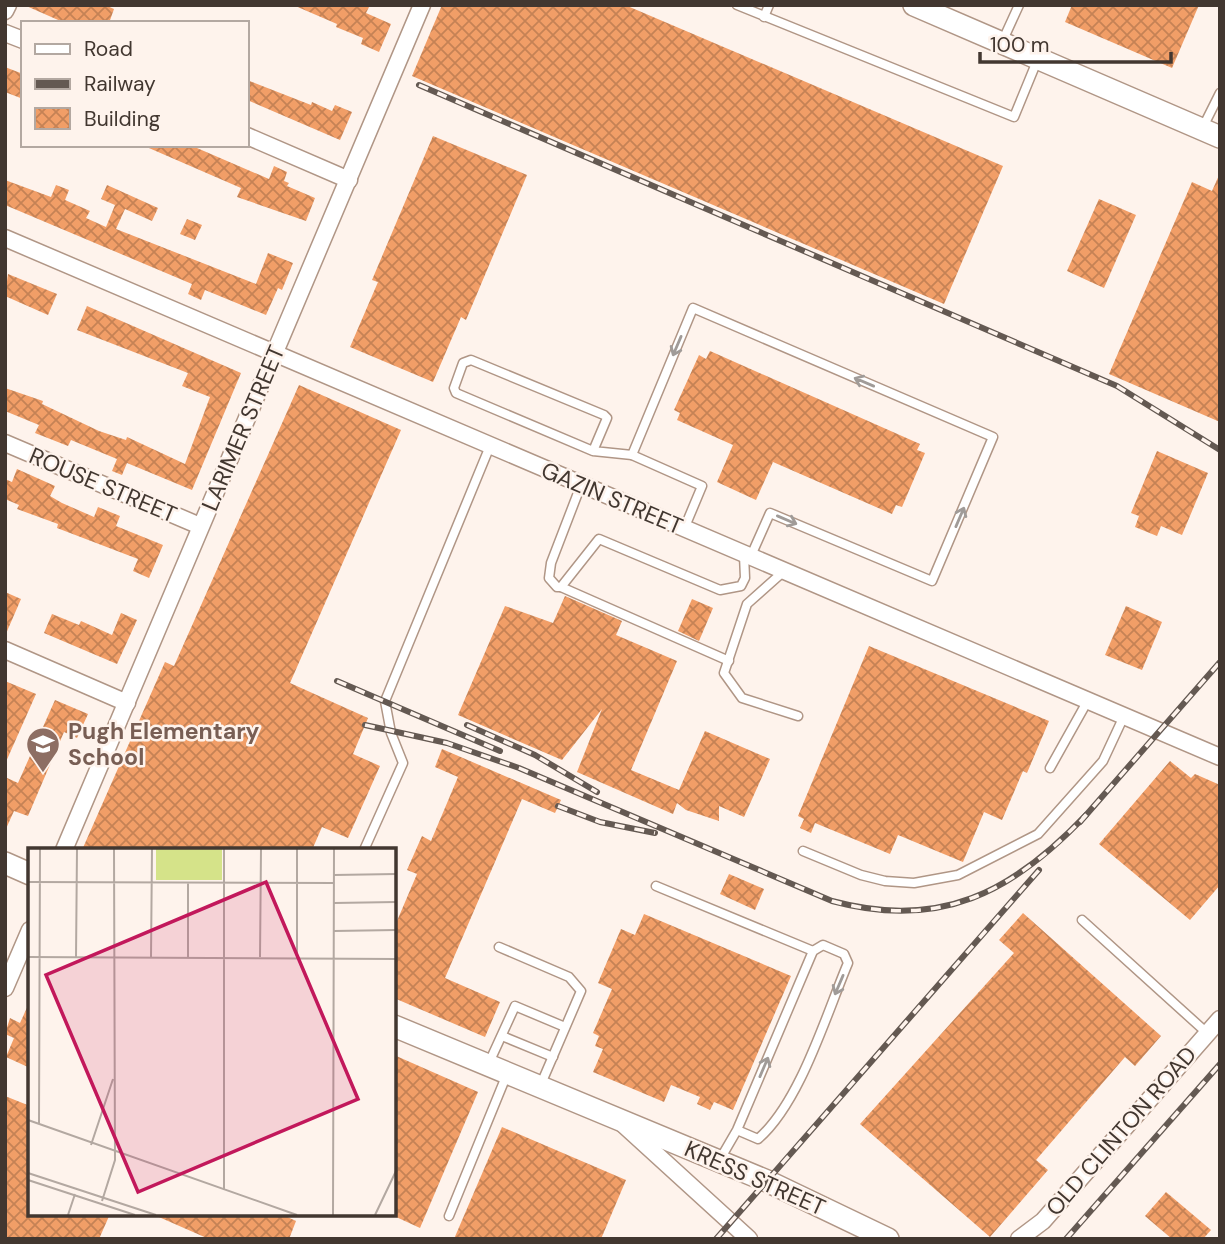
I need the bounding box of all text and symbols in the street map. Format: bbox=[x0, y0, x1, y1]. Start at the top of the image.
legend bbox=[21, 21, 248, 147]
scale bar bbox=[980, 21, 1171, 65]
text: 100 m bbox=[990, 31, 1050, 59]
text: Road bbox=[84, 35, 133, 63]
text: Railway bbox=[84, 70, 156, 98]
text: Building bbox=[84, 105, 161, 133]
one-way arrow bbox=[669, 335, 682, 356]
street label: LARIMER STREET bbox=[195, 341, 291, 515]
one-way arrow bbox=[853, 374, 875, 387]
street label: ROUSE STREET bbox=[25, 440, 181, 530]
street label: GAZIN STREET bbox=[537, 455, 687, 541]
one-way arrow bbox=[954, 507, 967, 528]
one-way arrow bbox=[776, 514, 797, 527]
place label: Pugh Elementary School bbox=[68, 716, 260, 772]
school or university icon: Pugh Elementary School bbox=[24, 725, 62, 774]
inset map bbox=[28, 848, 396, 1216]
one-way arrow bbox=[831, 974, 844, 995]
street label: OLD CLINTON ROAD bbox=[1039, 1040, 1203, 1222]
one-way arrow bbox=[758, 1057, 771, 1078]
street label: KRESS STREET bbox=[680, 1134, 830, 1223]

